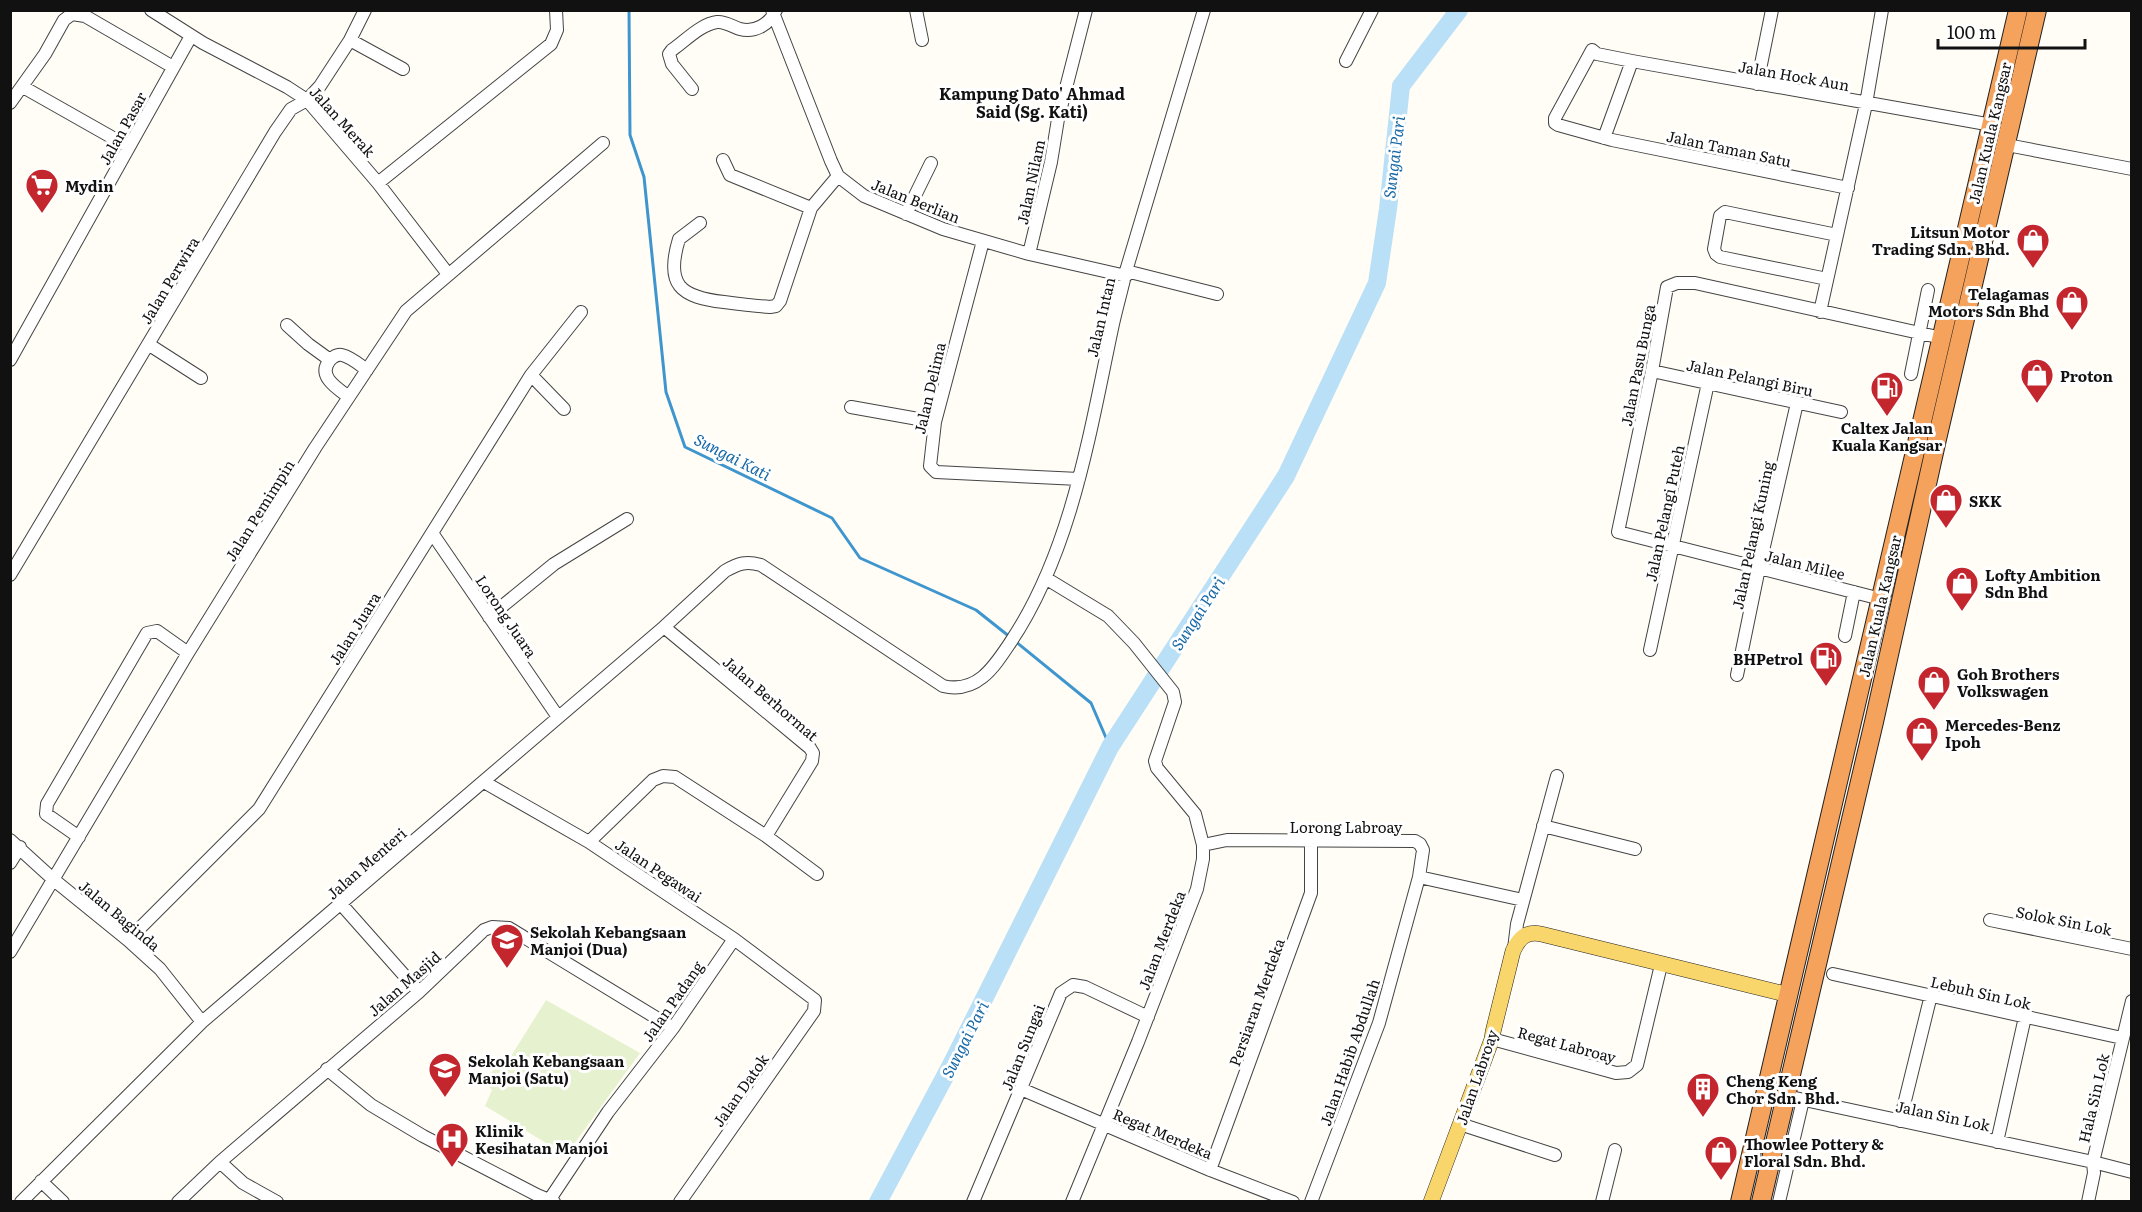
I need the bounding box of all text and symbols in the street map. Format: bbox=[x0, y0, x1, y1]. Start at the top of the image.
scale bar bbox=[1938, 12, 2085, 50]
text: 100 m bbox=[1947, 18, 1996, 45]
street label: Jalan Hock Aun bbox=[1737, 54, 1851, 96]
street label: Jalan Kuala Kangsar bbox=[1961, 60, 2017, 206]
street label: Jalan Merak bbox=[305, 80, 382, 162]
district label: Kampung Dato' Ahmad Said (Sg. Kati) bbox=[939, 81, 1125, 123]
street label: Jalan Pasar bbox=[92, 87, 152, 169]
water label: Sungai Pari bbox=[1376, 114, 1410, 200]
street label: Jalan Taman Satu bbox=[1665, 124, 1794, 173]
street label: Jalan Nilam bbox=[1010, 137, 1050, 227]
supermarket icon: Mydin bbox=[24, 167, 60, 214]
street label: Jalan Berlian bbox=[868, 172, 964, 228]
place label: Mydin bbox=[65, 174, 114, 197]
place label: Litsun Motor Trading Sdn. Bhd. bbox=[1872, 220, 2010, 260]
shop icon: Litsun Motor Trading Sdn. Bhd. bbox=[2015, 222, 2051, 269]
street label: Jalan Perwira bbox=[134, 231, 205, 328]
street label: Jalan Intan bbox=[1080, 275, 1120, 359]
place label: Telagamas Motors Sdn Bhd bbox=[1928, 282, 2050, 322]
shop icon: Telagamas Motors Sdn Bhd bbox=[2054, 284, 2090, 331]
street label: Jalan Pasu Bunga bbox=[1614, 301, 1660, 428]
street label: Jalan Delima bbox=[907, 339, 951, 436]
street label: Jalan Pelangi Biru bbox=[1684, 352, 1816, 402]
shop icon: Proton bbox=[2019, 357, 2055, 404]
place label: Proton bbox=[2060, 364, 2114, 387]
fuel station icon: Caltex Jalan Kuala Kangsar bbox=[1869, 370, 1905, 417]
place label: Caltex Jalan Kuala Kangsar bbox=[1832, 416, 1942, 456]
water label: Sungai Kati bbox=[691, 426, 776, 486]
street label: Jalan Pelangi Puteh bbox=[1638, 442, 1690, 583]
street label: Jalan Pemimpin bbox=[218, 454, 300, 566]
street label: Jalan Pelangi Kuning bbox=[1725, 458, 1779, 611]
shop icon: SKK bbox=[1928, 482, 1964, 529]
place label: SKK bbox=[1969, 489, 2002, 512]
street label: Jalan Kuala Kangsar bbox=[1851, 533, 1907, 679]
street label: Jalan Milee bbox=[1762, 543, 1848, 585]
place label: Lofty Ambition Sdn Bhd bbox=[1985, 563, 2101, 603]
shop icon: Lofty Ambition Sdn Bhd bbox=[1944, 565, 1980, 612]
street label: Lorong Juara bbox=[471, 570, 544, 663]
water label: Sungai Pari bbox=[1164, 571, 1230, 654]
street label: Jalan Juara bbox=[322, 586, 386, 669]
fuel station icon: BHPetrol bbox=[1808, 640, 1844, 687]
place label: BHPetrol bbox=[1733, 647, 1804, 670]
street label: Jalan Berhormat bbox=[718, 650, 824, 746]
place label: Goh Brothers Volkswagen bbox=[1957, 662, 2060, 702]
shop icon: Goh Brothers Volkswagen bbox=[1916, 664, 1952, 711]
place label: Mercedes-Benz Ipoh bbox=[1945, 713, 2060, 753]
shop icon: Mercedes-Benz Ipoh bbox=[1904, 715, 1940, 762]
street label: Lorong Labroay bbox=[1290, 815, 1403, 838]
street label: Jalan Menteri bbox=[321, 822, 411, 904]
street label: Jalan Pegawai bbox=[611, 832, 707, 908]
street label: Jalan Baginda bbox=[74, 874, 166, 957]
street label: Jalan Merdeka bbox=[1131, 886, 1191, 993]
street label: Solok Sin Lok bbox=[2014, 899, 2115, 941]
place label: Sekolah Kebangsaan Manjoi (Dua) bbox=[530, 920, 687, 960]
school or university icon: Sekolah Kebangsaan Manjoi (Dua) bbox=[489, 922, 525, 969]
street label: Persiaran Merdeka bbox=[1222, 934, 1290, 1069]
street label: Jalan Masjid bbox=[362, 945, 446, 1021]
street label: Jalan Padang bbox=[636, 955, 709, 1046]
street label: Lebuh Sin Lok bbox=[1928, 969, 2034, 1015]
street label: Jalan Habib Abdullah bbox=[1313, 975, 1385, 1129]
water label: Sungai Pari bbox=[934, 996, 994, 1081]
street label: Jalan Sungai bbox=[994, 1000, 1050, 1094]
street label: Regat Labroay bbox=[1515, 1020, 1619, 1068]
street label: Jalan Labroay bbox=[1449, 1026, 1503, 1128]
street label: Jalan Datok bbox=[706, 1048, 774, 1131]
place label: Sekolah Kebangsaan Manjoi (Satu) bbox=[468, 1049, 625, 1089]
street label: Hala Sin Lok bbox=[2072, 1050, 2115, 1145]
school or university icon: Sekolah Kebangsaan Manjoi (Satu) bbox=[427, 1051, 463, 1098]
place label: Cheng Keng Chor Sdn. Bhd. bbox=[1726, 1069, 1840, 1109]
building icon: Cheng Keng Chor Sdn. Bhd. bbox=[1685, 1071, 1721, 1118]
street label: Jalan Sin Lok bbox=[1894, 1094, 1993, 1136]
street label: Regat Merdeka bbox=[1110, 1102, 1217, 1165]
place label: Klinik Kesihatan Manjoi bbox=[475, 1119, 609, 1159]
hospital icon: Klinik Kesihatan Manjoi bbox=[434, 1121, 470, 1168]
place label: Thowlee Pottery & Floral Sdn. Bhd. bbox=[1744, 1132, 1884, 1172]
shop icon: Thowlee Pottery & Floral Sdn. Bhd. bbox=[1703, 1134, 1739, 1181]

